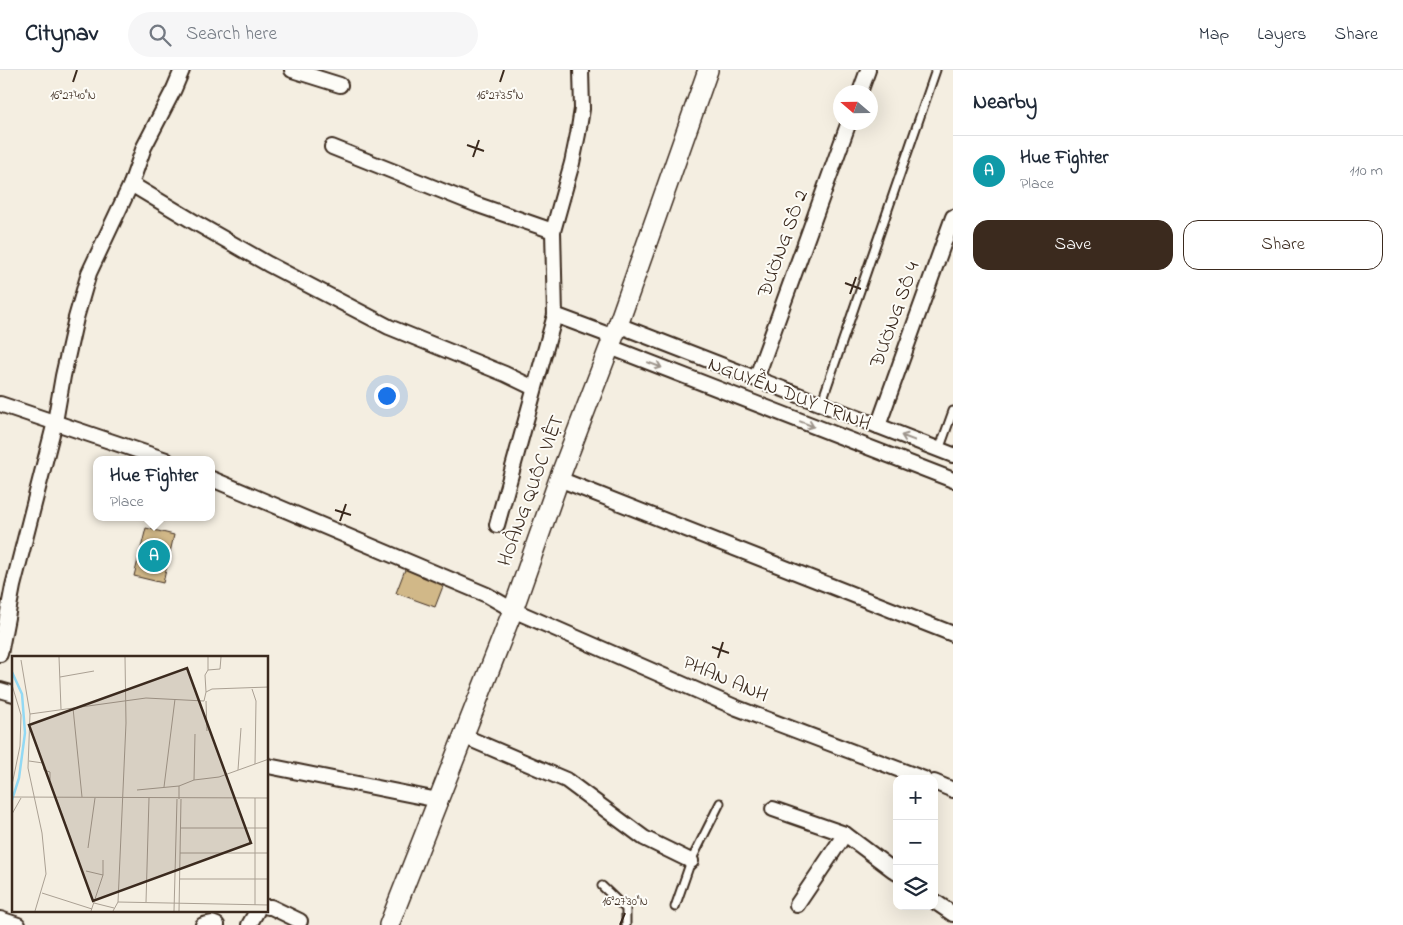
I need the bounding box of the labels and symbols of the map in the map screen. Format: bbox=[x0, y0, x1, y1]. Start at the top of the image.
north arrow bbox=[833, 85, 878, 130]
text: 16°27'40"N bbox=[50, 87, 96, 105]
text: 16°27'35"N bbox=[476, 87, 524, 105]
street label: ĐƯỜNG SỐ 2 bbox=[751, 186, 817, 303]
street label: ĐƯỜNG SỐ 4 bbox=[863, 258, 929, 373]
street label: NGUYỄN DUY TRINH bbox=[703, 350, 875, 439]
one-way arrow bbox=[647, 360, 662, 370]
your location bbox=[374, 383, 400, 409]
street label: HOÀNG QUỐC VIỆT bbox=[491, 411, 573, 571]
one-way arrow bbox=[799, 420, 814, 429]
one-way arrow bbox=[900, 432, 915, 441]
pin: A bbox=[138, 537, 170, 575]
street label: PHAN ANH bbox=[678, 649, 772, 711]
inset map bbox=[12, 656, 269, 912]
text: 16°27'30"N bbox=[602, 893, 648, 911]

